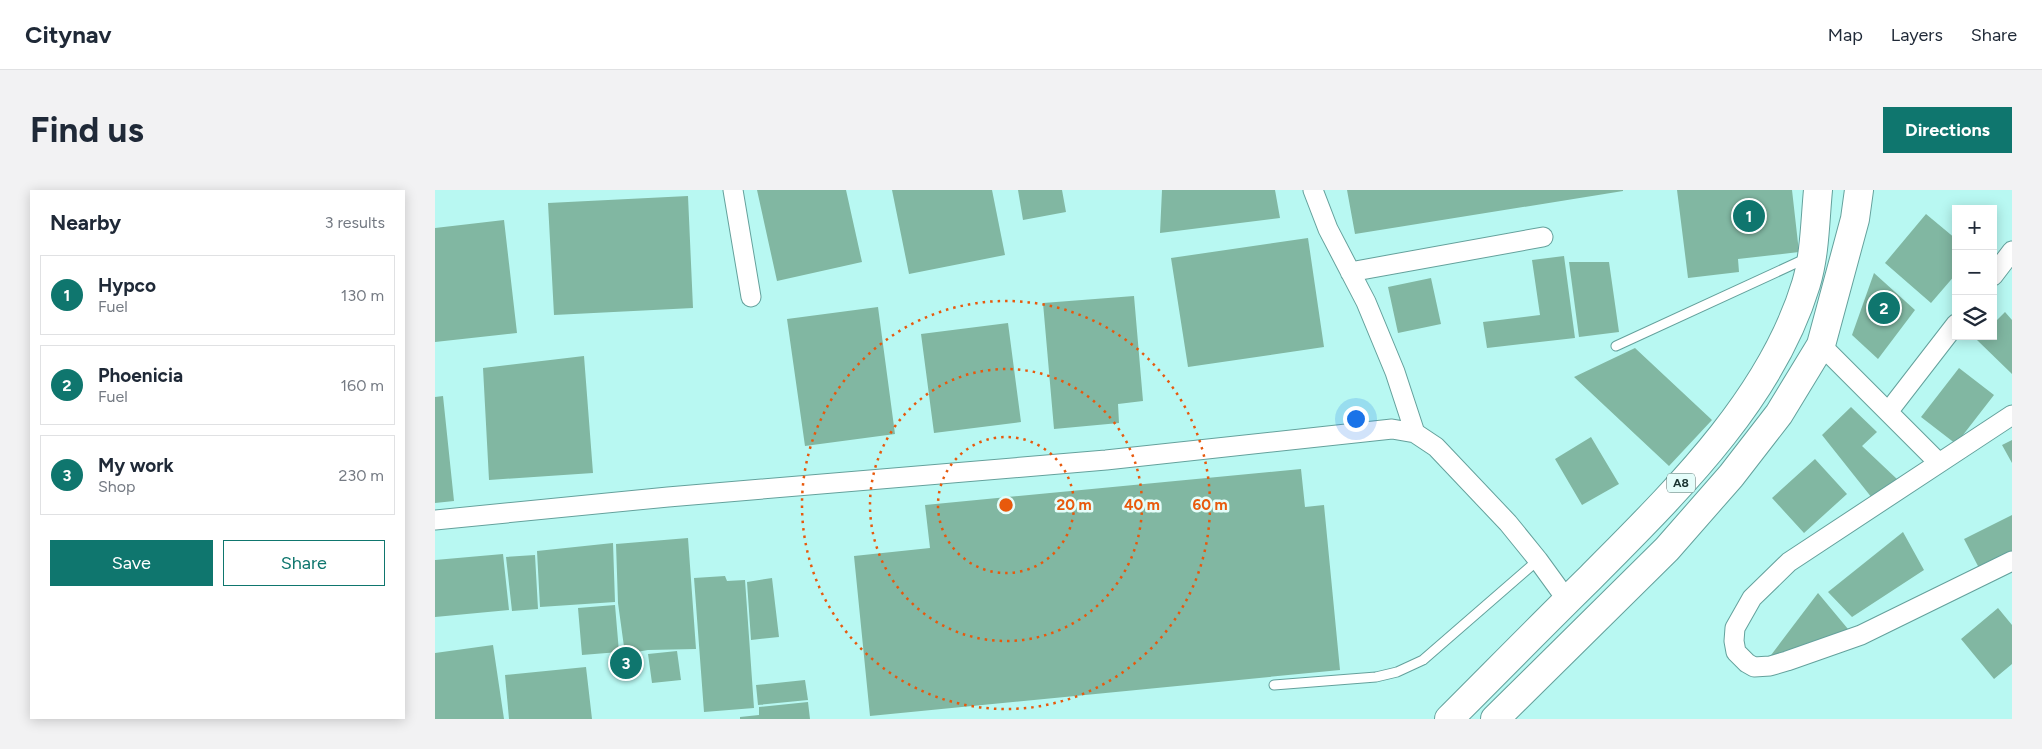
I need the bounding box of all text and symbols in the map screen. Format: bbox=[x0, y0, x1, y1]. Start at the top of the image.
text: Citynav bbox=[25, 20, 112, 49]
text: Map bbox=[1828, 24, 1863, 46]
text: Layers bbox=[1891, 24, 1943, 46]
text: Share bbox=[1971, 24, 2017, 46]
button: Directions bbox=[1883, 107, 2012, 153]
text: Find us bbox=[30, 109, 144, 151]
pin: 1 bbox=[1733, 197, 1765, 235]
map controls bbox=[1952, 205, 1997, 340]
button: + bbox=[1952, 205, 1997, 250]
text: Nearby bbox=[50, 210, 121, 235]
text: 3 results bbox=[325, 213, 385, 232]
button: − bbox=[1952, 250, 1997, 295]
text: Hypco bbox=[98, 274, 156, 297]
text: 1 bbox=[64, 286, 70, 305]
text: 130 m bbox=[341, 286, 384, 305]
pin: 2 bbox=[1868, 289, 1900, 327]
button: layers bbox=[1952, 295, 1997, 340]
text: Fuel bbox=[98, 297, 128, 316]
text: Phoenicia bbox=[98, 364, 183, 387]
text: 2 bbox=[62, 376, 72, 395]
text: 160 m bbox=[341, 376, 384, 395]
text: Fuel bbox=[98, 387, 128, 406]
your location bbox=[1343, 406, 1369, 432]
text: My work bbox=[98, 454, 174, 477]
text: 3 bbox=[63, 466, 71, 485]
text: 230 m bbox=[339, 466, 384, 485]
road number: A8 bbox=[1667, 474, 1695, 492]
text: Shop bbox=[98, 477, 136, 496]
centre of rings bbox=[997, 496, 1015, 514]
text: 20 m bbox=[1056, 496, 1092, 514]
text: 40 m bbox=[1124, 496, 1160, 514]
text: 60 m bbox=[1192, 496, 1228, 514]
button: Save bbox=[50, 540, 213, 586]
button: Share bbox=[223, 540, 385, 586]
pin: 3 bbox=[610, 644, 642, 682]

